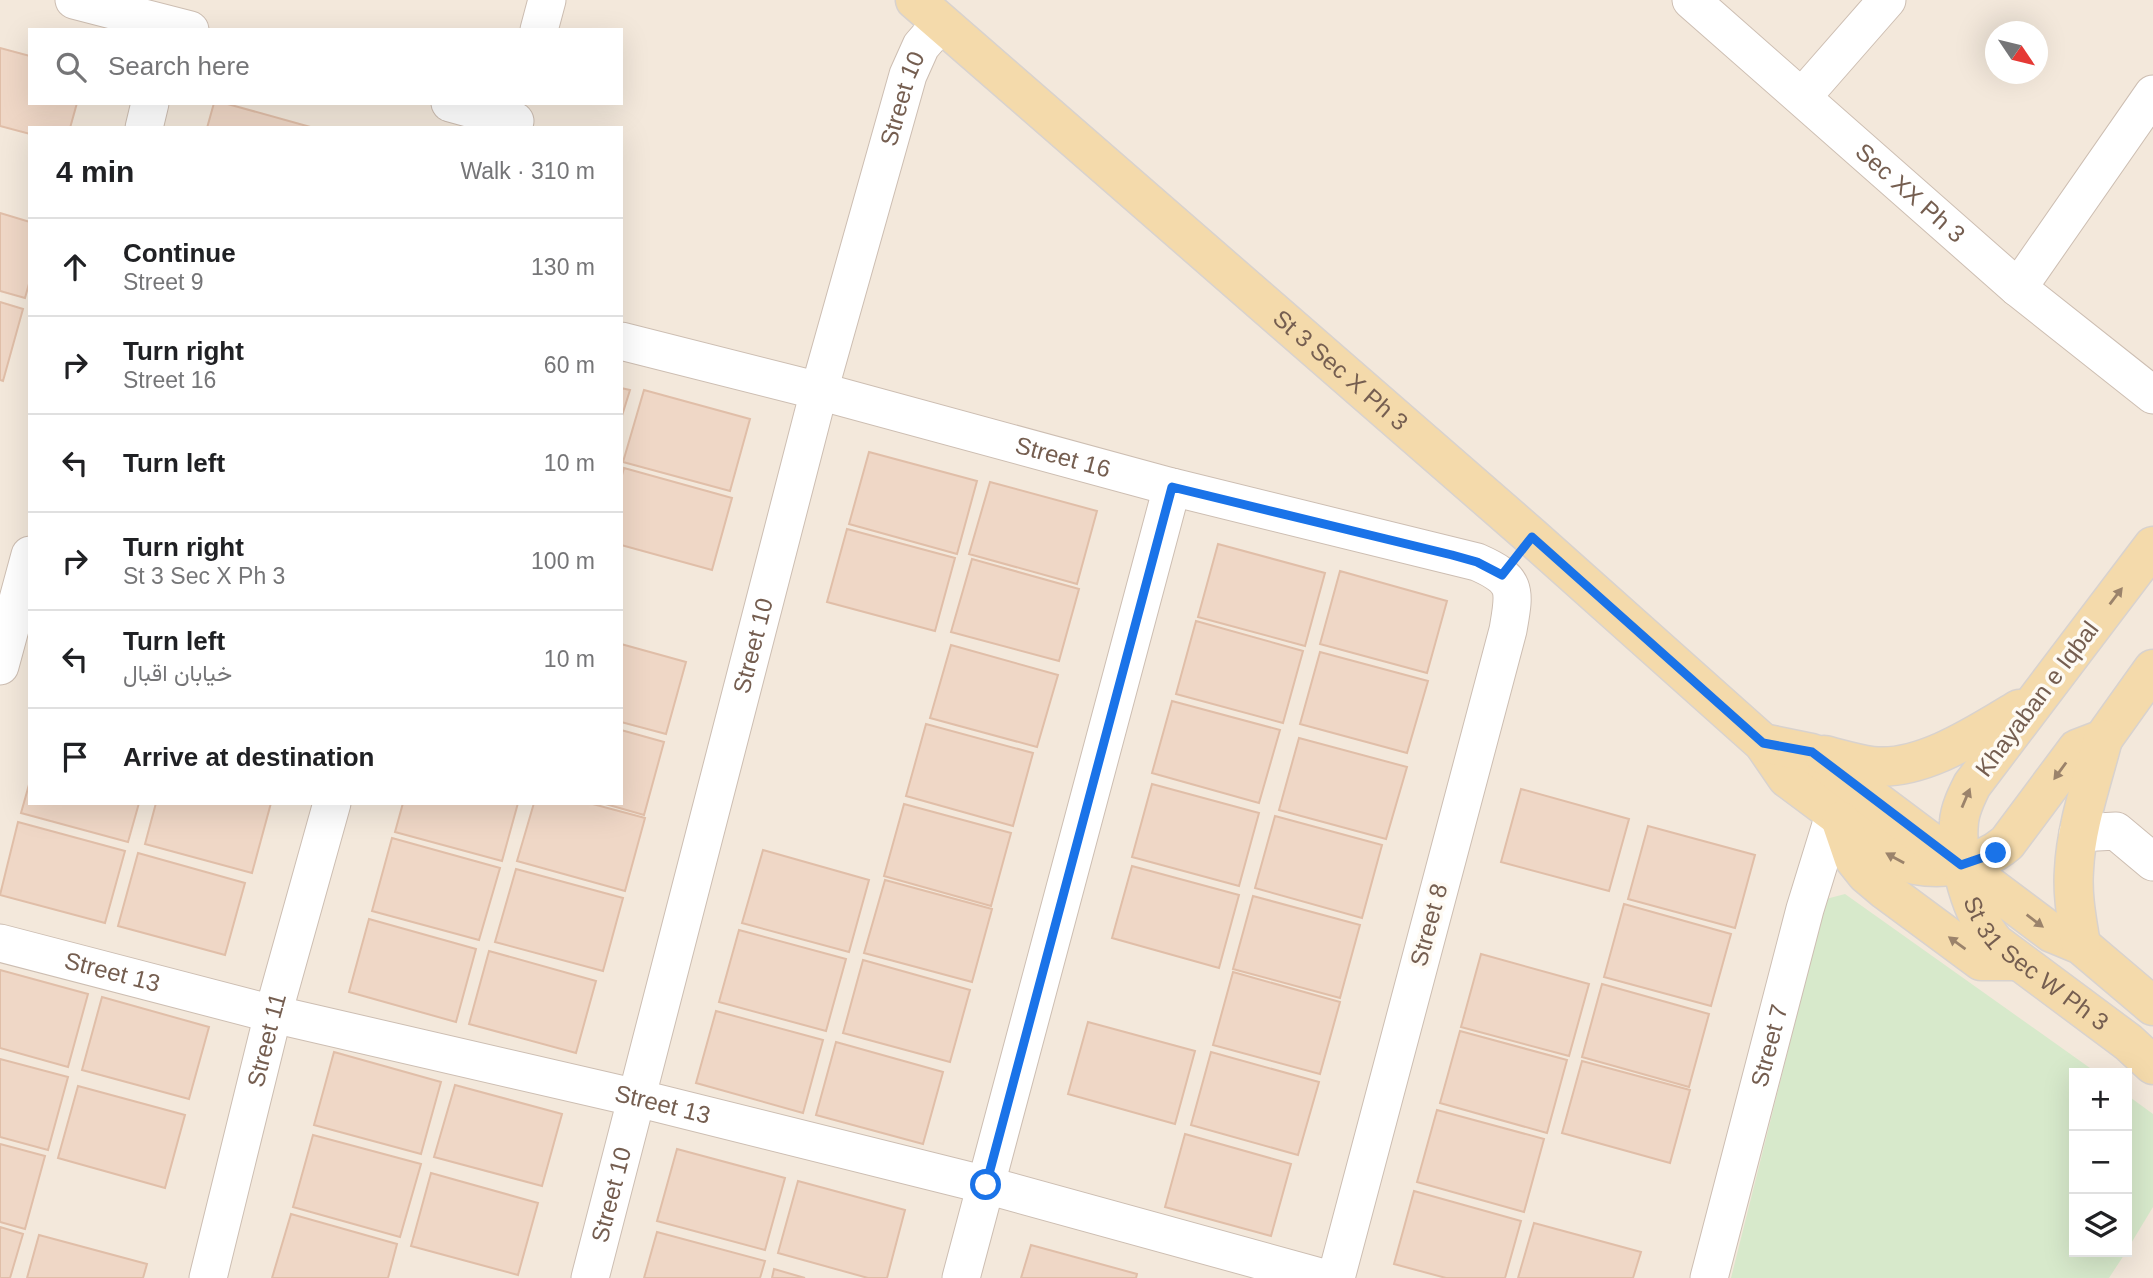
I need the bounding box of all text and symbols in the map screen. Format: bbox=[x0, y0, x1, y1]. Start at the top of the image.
north arrow bbox=[1985, 21, 2048, 84]
search box bbox=[28, 28, 623, 105]
street label: Street 10 bbox=[875, 47, 930, 149]
icon: search bbox=[52, 48, 90, 86]
text: Search here bbox=[108, 51, 250, 81]
street label: Sec XX Ph 3 bbox=[1850, 137, 1970, 248]
text: 4 min bbox=[56, 155, 134, 188]
text: Walk · 310 m bbox=[460, 158, 595, 184]
text: Continue bbox=[123, 238, 236, 268]
icon: ahead bbox=[56, 248, 94, 286]
text: 130 m bbox=[531, 254, 595, 280]
text: Street 9 bbox=[123, 269, 204, 295]
street label: St 3 Sec X Ph 3 bbox=[1268, 304, 1414, 436]
text: Turn right bbox=[123, 336, 244, 366]
icon: right bbox=[56, 346, 94, 384]
text: 60 m bbox=[544, 352, 595, 378]
text: Street 16 bbox=[123, 367, 216, 393]
street label: Street 16 bbox=[1012, 431, 1114, 483]
icon: left bbox=[56, 444, 94, 482]
text: Turn left bbox=[123, 448, 225, 478]
text: 10 m bbox=[544, 450, 595, 476]
text: Turn right bbox=[123, 532, 244, 562]
icon: right bbox=[56, 542, 94, 580]
text: 100 m bbox=[531, 548, 595, 574]
text: St 3 Sec X Ph 3 bbox=[123, 563, 285, 589]
one-way arrow bbox=[2108, 587, 2123, 605]
street label: Street 10 bbox=[727, 595, 778, 696]
street label: Khayaban e Iqbal bbox=[1970, 616, 2104, 781]
text: Turn left bbox=[123, 626, 225, 656]
icon: left bbox=[56, 640, 94, 678]
text: 10 m bbox=[544, 646, 595, 672]
text: خیابان اقبال bbox=[123, 660, 232, 686]
icon: arrive bbox=[56, 738, 94, 776]
text: Arrive at destination bbox=[123, 742, 374, 772]
one-way arrow bbox=[2054, 762, 2068, 780]
one-way arrow bbox=[1960, 788, 1972, 808]
route end bbox=[1980, 837, 2011, 868]
one-way arrow bbox=[1886, 852, 1905, 864]
street label: Street 8 bbox=[1405, 881, 1452, 969]
street label: St 31 Sec W Ph 3 bbox=[1958, 892, 2114, 1036]
one-way arrow bbox=[2026, 913, 2044, 928]
one-way arrow bbox=[1948, 936, 1967, 950]
street label: Street 13 bbox=[62, 946, 163, 997]
street label: Street 11 bbox=[242, 990, 291, 1090]
street label: Street 7 bbox=[1745, 1002, 1793, 1090]
map controls bbox=[2069, 1068, 2132, 1257]
button: + bbox=[2069, 1068, 2132, 1131]
street label: Street 13 bbox=[612, 1079, 713, 1129]
button: − bbox=[2069, 1131, 2132, 1194]
street label: Street 10 bbox=[586, 1144, 636, 1245]
route start bbox=[970, 1169, 1001, 1200]
button: layers bbox=[2069, 1194, 2132, 1257]

